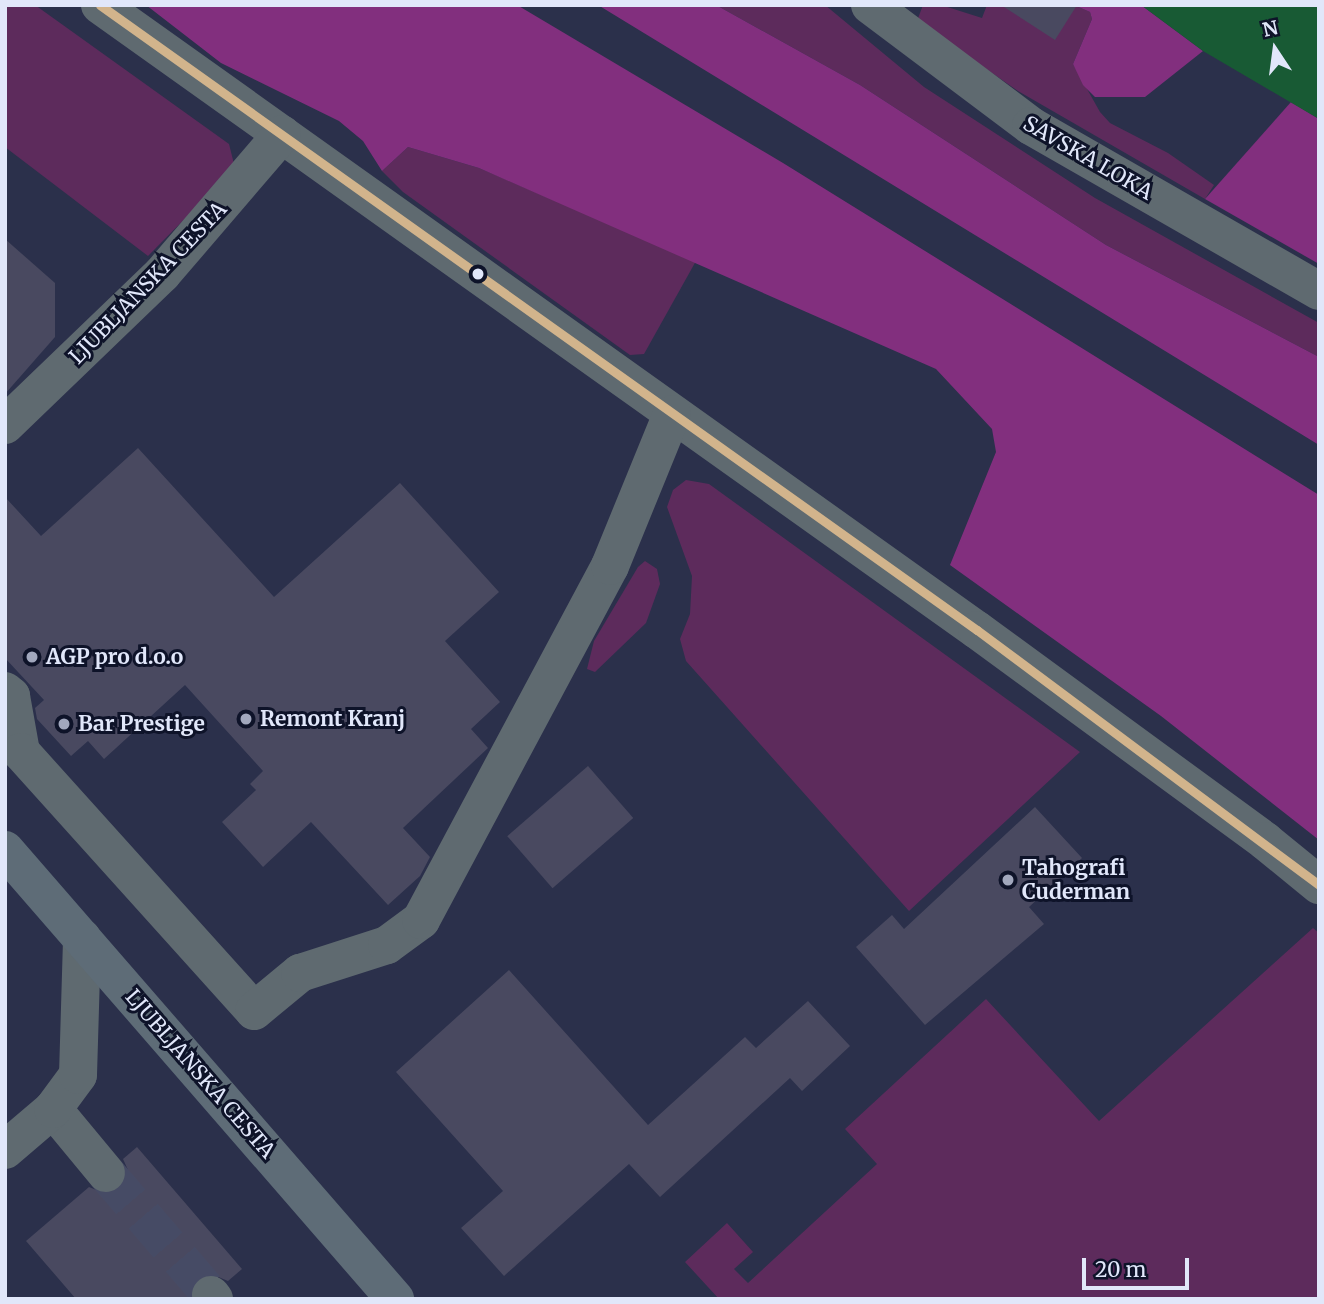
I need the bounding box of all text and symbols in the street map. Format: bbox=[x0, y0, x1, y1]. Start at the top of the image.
north arrow bbox=[1240, 14, 1310, 84]
text: N bbox=[1260, 15, 1280, 42]
street label: SAVSKA LOKA bbox=[1019, 111, 1157, 205]
street label: LJUBLJANSKA CESTA bbox=[64, 197, 232, 369]
unlabelled marker bbox=[471, 267, 485, 281]
place label: AGP pro d.o.o bbox=[46, 644, 183, 670]
marker: AGP pro d.o.o bbox=[24, 649, 40, 665]
place label: Remont Kranj bbox=[260, 706, 405, 732]
place label: Bar Prestige bbox=[78, 711, 205, 737]
marker: Remont Kranj bbox=[238, 711, 254, 727]
marker: Bar Prestige bbox=[56, 716, 72, 732]
place label: Tahografi Cuderman bbox=[1022, 855, 1130, 905]
marker: Tahografi Cuderman bbox=[1000, 872, 1016, 888]
street label: LJUBLJANSKA CESTA bbox=[120, 985, 280, 1163]
scale bar bbox=[1086, 1244, 1193, 1288]
text: 20 m bbox=[1095, 1256, 1146, 1283]

